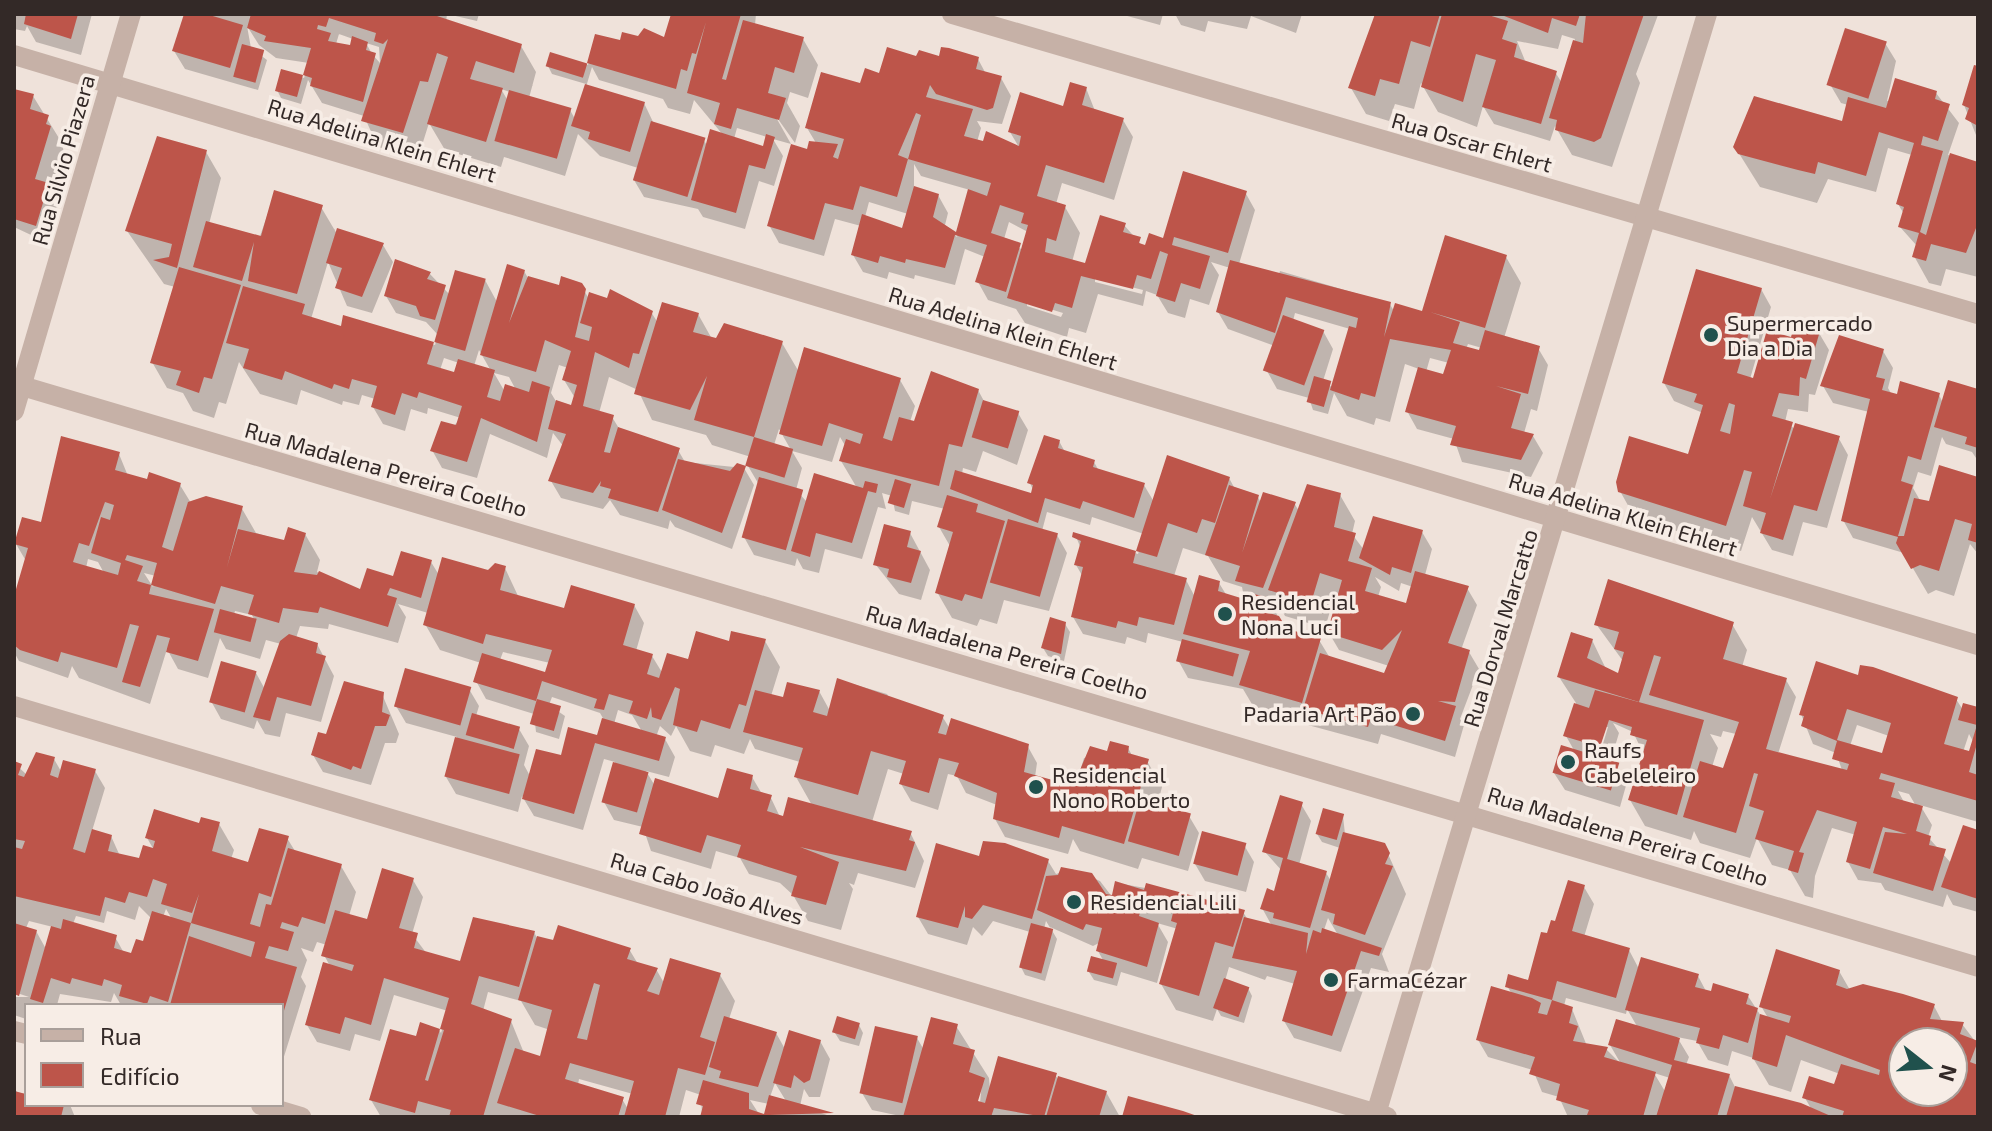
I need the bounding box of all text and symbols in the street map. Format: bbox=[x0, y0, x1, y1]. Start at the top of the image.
street label: Rua Silvio Piazera bbox=[26, 72, 100, 248]
street label: Rua Adelina Klein Ehlert bbox=[264, 93, 500, 187]
street label: Rua Oscar Ehlert bbox=[1388, 106, 1556, 178]
street label: Rua Adelina Klein Ehlert bbox=[885, 281, 1121, 375]
place label: Supermercado Dia a Dia bbox=[1727, 309, 1873, 360]
marker: Supermercado Dia a Dia bbox=[1702, 326, 1720, 344]
street label: Rua Madalena Pereira Coelho bbox=[242, 416, 530, 522]
street label: Rua Adelina Klein Ehlert bbox=[1505, 467, 1741, 561]
street label: Rua Dorval Marcatto bbox=[1457, 526, 1543, 730]
place label: Residencial Nona Luci bbox=[1241, 588, 1355, 640]
street label: Rua Madalena Pereira Coelho bbox=[863, 599, 1151, 705]
marker: Residencial Nona Luci bbox=[1216, 605, 1234, 623]
place label: Padaria Art Pão bbox=[1243, 701, 1397, 727]
marker: Padaria Art Pão bbox=[1404, 705, 1422, 723]
place label: Raufs Cabeleleiro bbox=[1584, 736, 1696, 788]
marker: Raufs Cabeleleiro bbox=[1559, 753, 1577, 771]
place label: Residencial Nono Roberto bbox=[1052, 761, 1190, 812]
marker: Residencial Nono Roberto bbox=[1027, 778, 1045, 796]
street label: Rua Madalena Pereira Coelho bbox=[1484, 781, 1772, 891]
street label: Rua Cabo João Alves bbox=[607, 846, 807, 930]
place label: Residencial Lili bbox=[1090, 889, 1238, 915]
marker: Residencial Lili bbox=[1065, 893, 1083, 911]
place label: FarmaCézar bbox=[1347, 967, 1467, 993]
marker: FarmaCézar bbox=[1322, 971, 1340, 989]
legend bbox=[24, 1003, 284, 1107]
text: Rua bbox=[100, 1021, 142, 1050]
north arrow bbox=[1888, 1027, 1968, 1107]
text: Edifício bbox=[100, 1061, 180, 1090]
text: N bbox=[1934, 1062, 1964, 1085]

